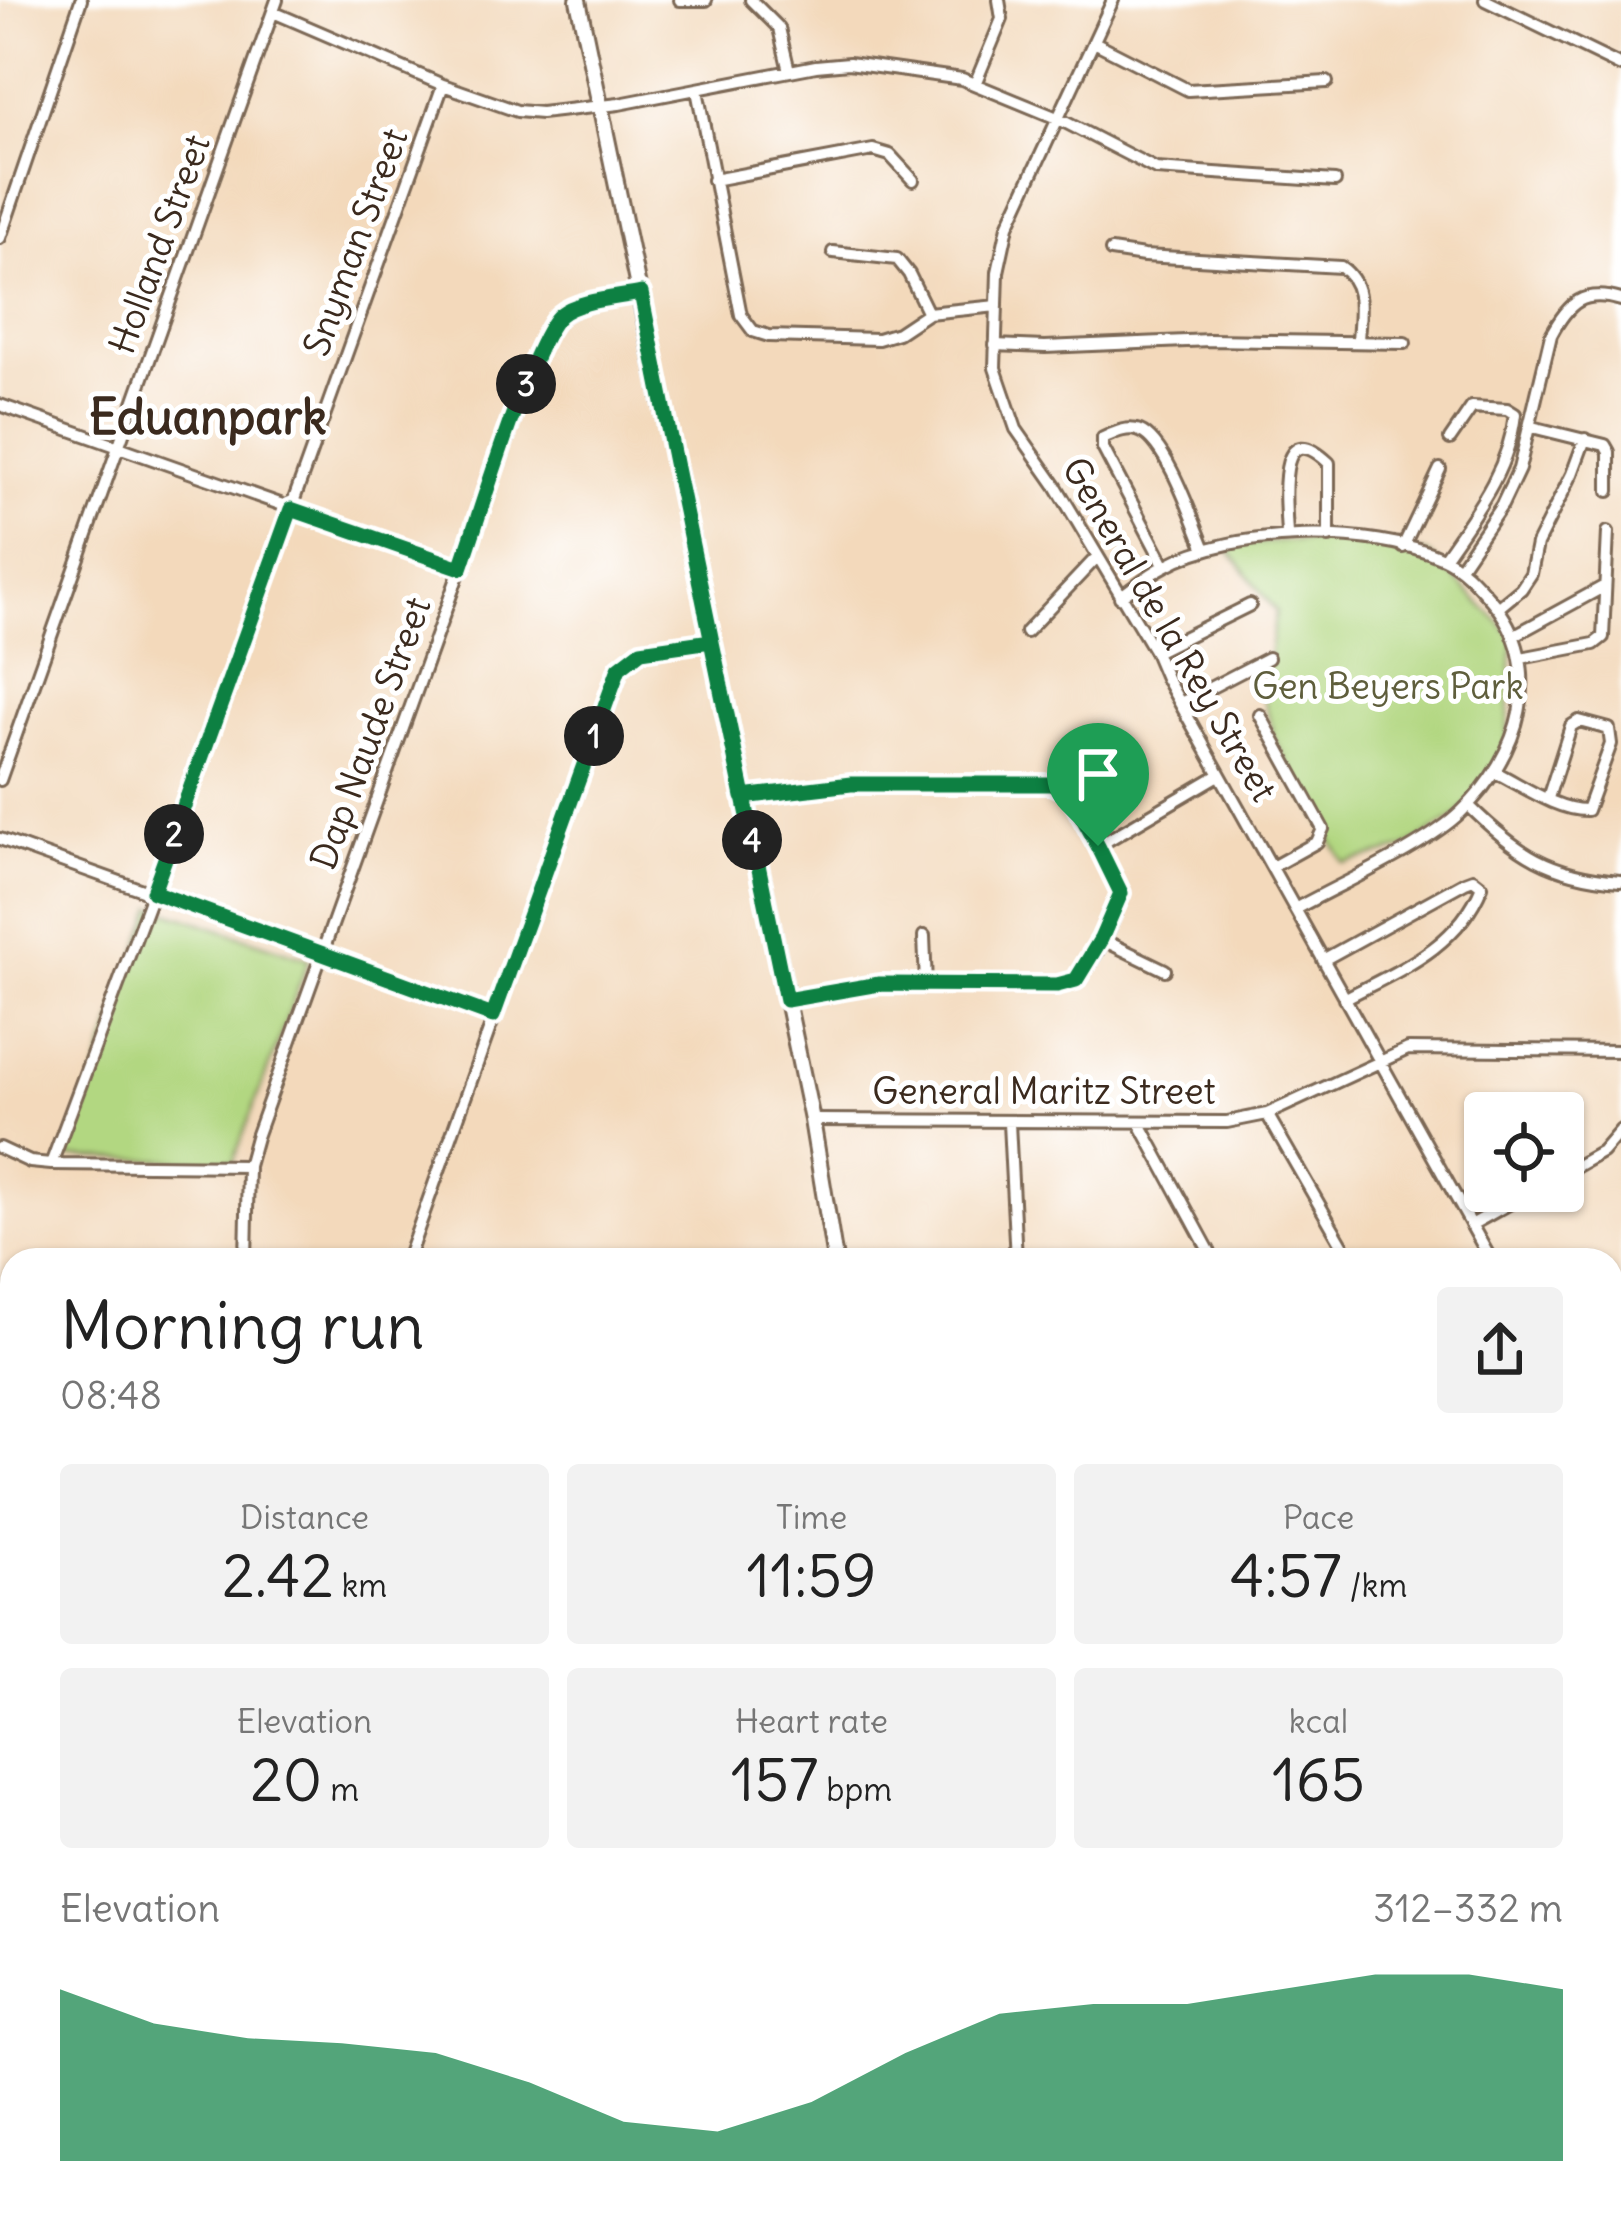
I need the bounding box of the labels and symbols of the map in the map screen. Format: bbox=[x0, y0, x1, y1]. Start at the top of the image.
street label: Snyman Street bbox=[293, 122, 417, 362]
street label: Holland Street bbox=[99, 129, 220, 360]
pin: 3 bbox=[496, 354, 556, 414]
district label: Eduanpark bbox=[89, 387, 327, 447]
street label: General de la Rey Street bbox=[1053, 449, 1287, 809]
street label: Dap Naude Street bbox=[300, 591, 441, 875]
park label: Gen Beyers Park bbox=[1252, 664, 1524, 709]
pin: 1 bbox=[564, 706, 624, 766]
pin bbox=[1047, 723, 1149, 846]
pin: 2 bbox=[144, 804, 204, 864]
pin: 4 bbox=[722, 810, 782, 870]
street label: General Maritz Street bbox=[872, 1069, 1216, 1114]

